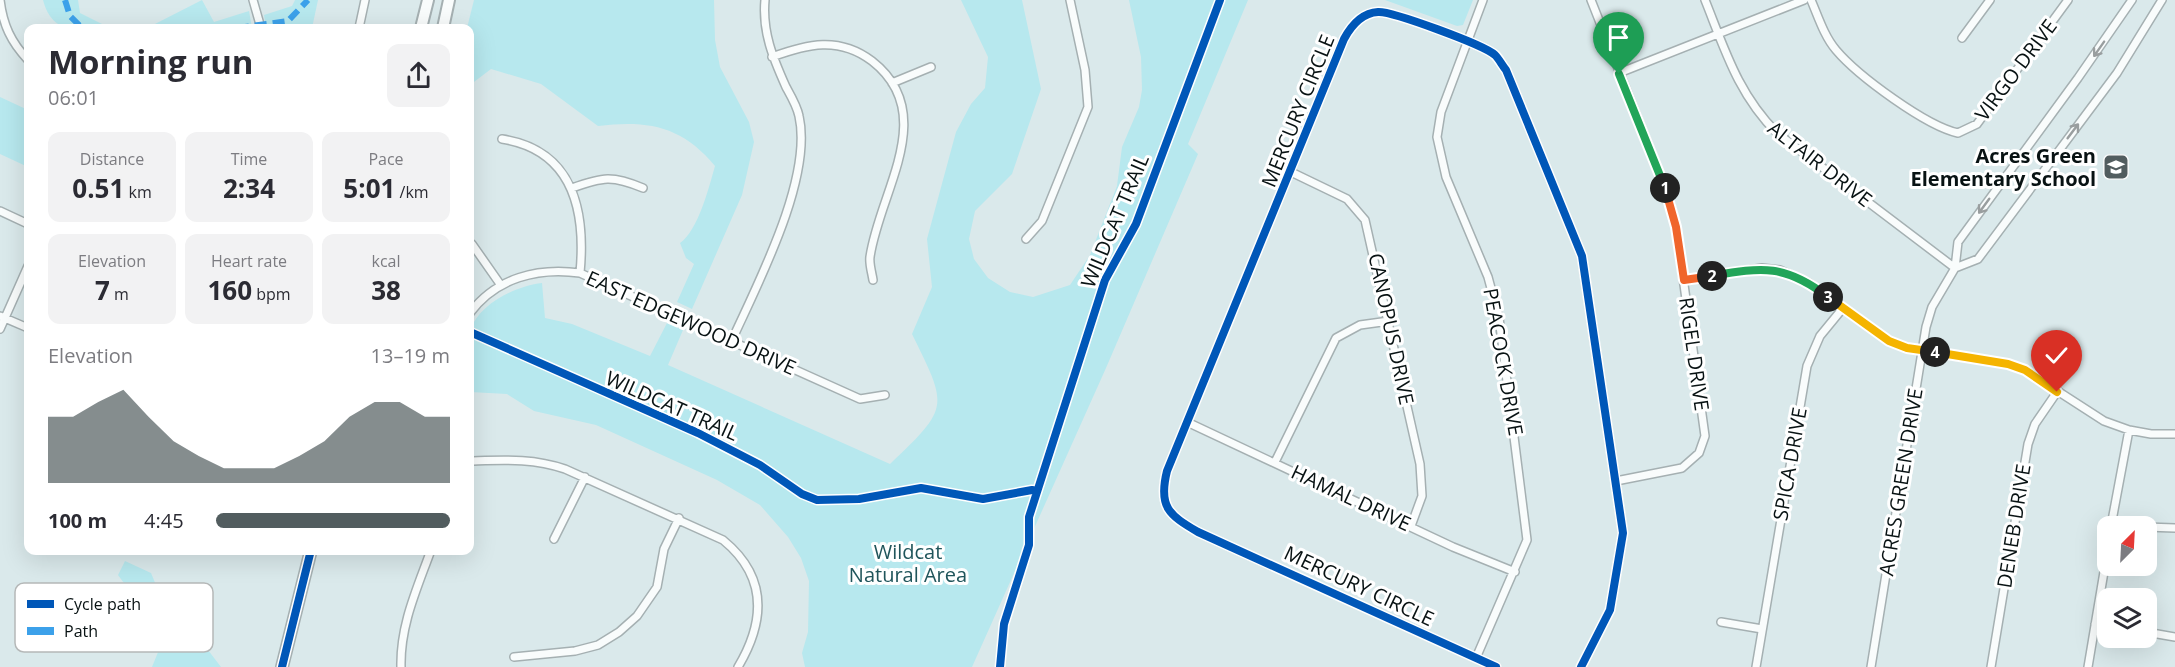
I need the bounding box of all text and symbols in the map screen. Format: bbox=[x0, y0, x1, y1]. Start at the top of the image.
pin bbox=[1593, 12, 1644, 74]
street label: VIRGO DRIVE bbox=[1969, 13, 2063, 126]
icon: arrive bbox=[1602, 21, 1635, 54]
street label: MERCURY CIRCLE bbox=[1255, 31, 1340, 191]
text: Morning run bbox=[48, 39, 254, 84]
one-way arrow bbox=[2093, 40, 2105, 56]
button: share bbox=[387, 44, 450, 107]
text: 06:01 bbox=[48, 84, 99, 111]
street label: ALTAIR DRIVE bbox=[1763, 114, 1878, 213]
one-way arrow bbox=[2067, 123, 2080, 139]
place label: Acres Green Elementary School bbox=[1911, 142, 2096, 192]
text: Distance bbox=[80, 148, 144, 170]
text: Time bbox=[231, 148, 267, 170]
text: Pace bbox=[368, 148, 404, 170]
street label: WILDCAT TRAIL bbox=[1074, 150, 1155, 292]
school or university icon: Acres Green Elementary School bbox=[2101, 152, 2131, 182]
text: 0.51 bbox=[72, 170, 124, 206]
text: 2:34 bbox=[223, 170, 275, 206]
text: 5:01 bbox=[343, 170, 395, 206]
pin: 1 bbox=[1650, 173, 1680, 203]
text: 1 bbox=[1660, 177, 1670, 199]
text: km bbox=[124, 181, 152, 203]
text: /km bbox=[395, 181, 429, 203]
one-way arrow bbox=[1978, 197, 1990, 213]
text: Elevation bbox=[78, 250, 146, 272]
text: Heart rate bbox=[211, 250, 287, 272]
text: kcal bbox=[372, 250, 401, 272]
street label: CANOPUS DRIVE bbox=[1362, 251, 1421, 407]
pin: 2 bbox=[1697, 261, 1727, 291]
street label: EAST EDGEWOOD DRIVE bbox=[582, 264, 800, 381]
text: 2 bbox=[1707, 265, 1717, 287]
text: 7 bbox=[95, 272, 110, 308]
text: 160 bbox=[207, 272, 252, 308]
text: 38 bbox=[371, 272, 401, 308]
pin: 3 bbox=[1813, 282, 1843, 312]
text: m bbox=[110, 283, 129, 305]
text: bpm bbox=[252, 283, 291, 305]
street label: PEACOCK DRIVE bbox=[1477, 286, 1530, 438]
text: 3 bbox=[1823, 286, 1833, 308]
street label: RIGEL DRIVE bbox=[1673, 295, 1716, 413]
pin bbox=[2031, 330, 2082, 392]
pin: 4 bbox=[1920, 337, 1950, 367]
icon: check bbox=[2040, 339, 2073, 372]
text: 4 bbox=[1930, 341, 1940, 363]
text: Elevation bbox=[48, 342, 133, 369]
text: 13–19 m bbox=[371, 342, 450, 369]
street label: WILDCAT TRAIL bbox=[602, 364, 743, 447]
street label: ACRES GREEN DRIVE bbox=[1872, 386, 1929, 578]
street label: SPICA DRIVE bbox=[1766, 405, 1813, 523]
street label: HAMAL DRIVE bbox=[1287, 458, 1415, 537]
street label: DENEB DRIVE bbox=[1990, 462, 2037, 590]
text: 100 m bbox=[48, 507, 107, 534]
text: 4:45 bbox=[144, 507, 184, 534]
north arrow bbox=[2097, 516, 2157, 576]
map controls bbox=[2097, 516, 2157, 648]
park label: Wildcat Natural Area bbox=[849, 538, 967, 588]
street label: MERCURY CIRCLE bbox=[1280, 539, 1438, 632]
legend bbox=[15, 583, 213, 652]
button: layers bbox=[2097, 588, 2157, 648]
text: Cycle path bbox=[64, 593, 141, 615]
text: Path bbox=[64, 620, 98, 642]

